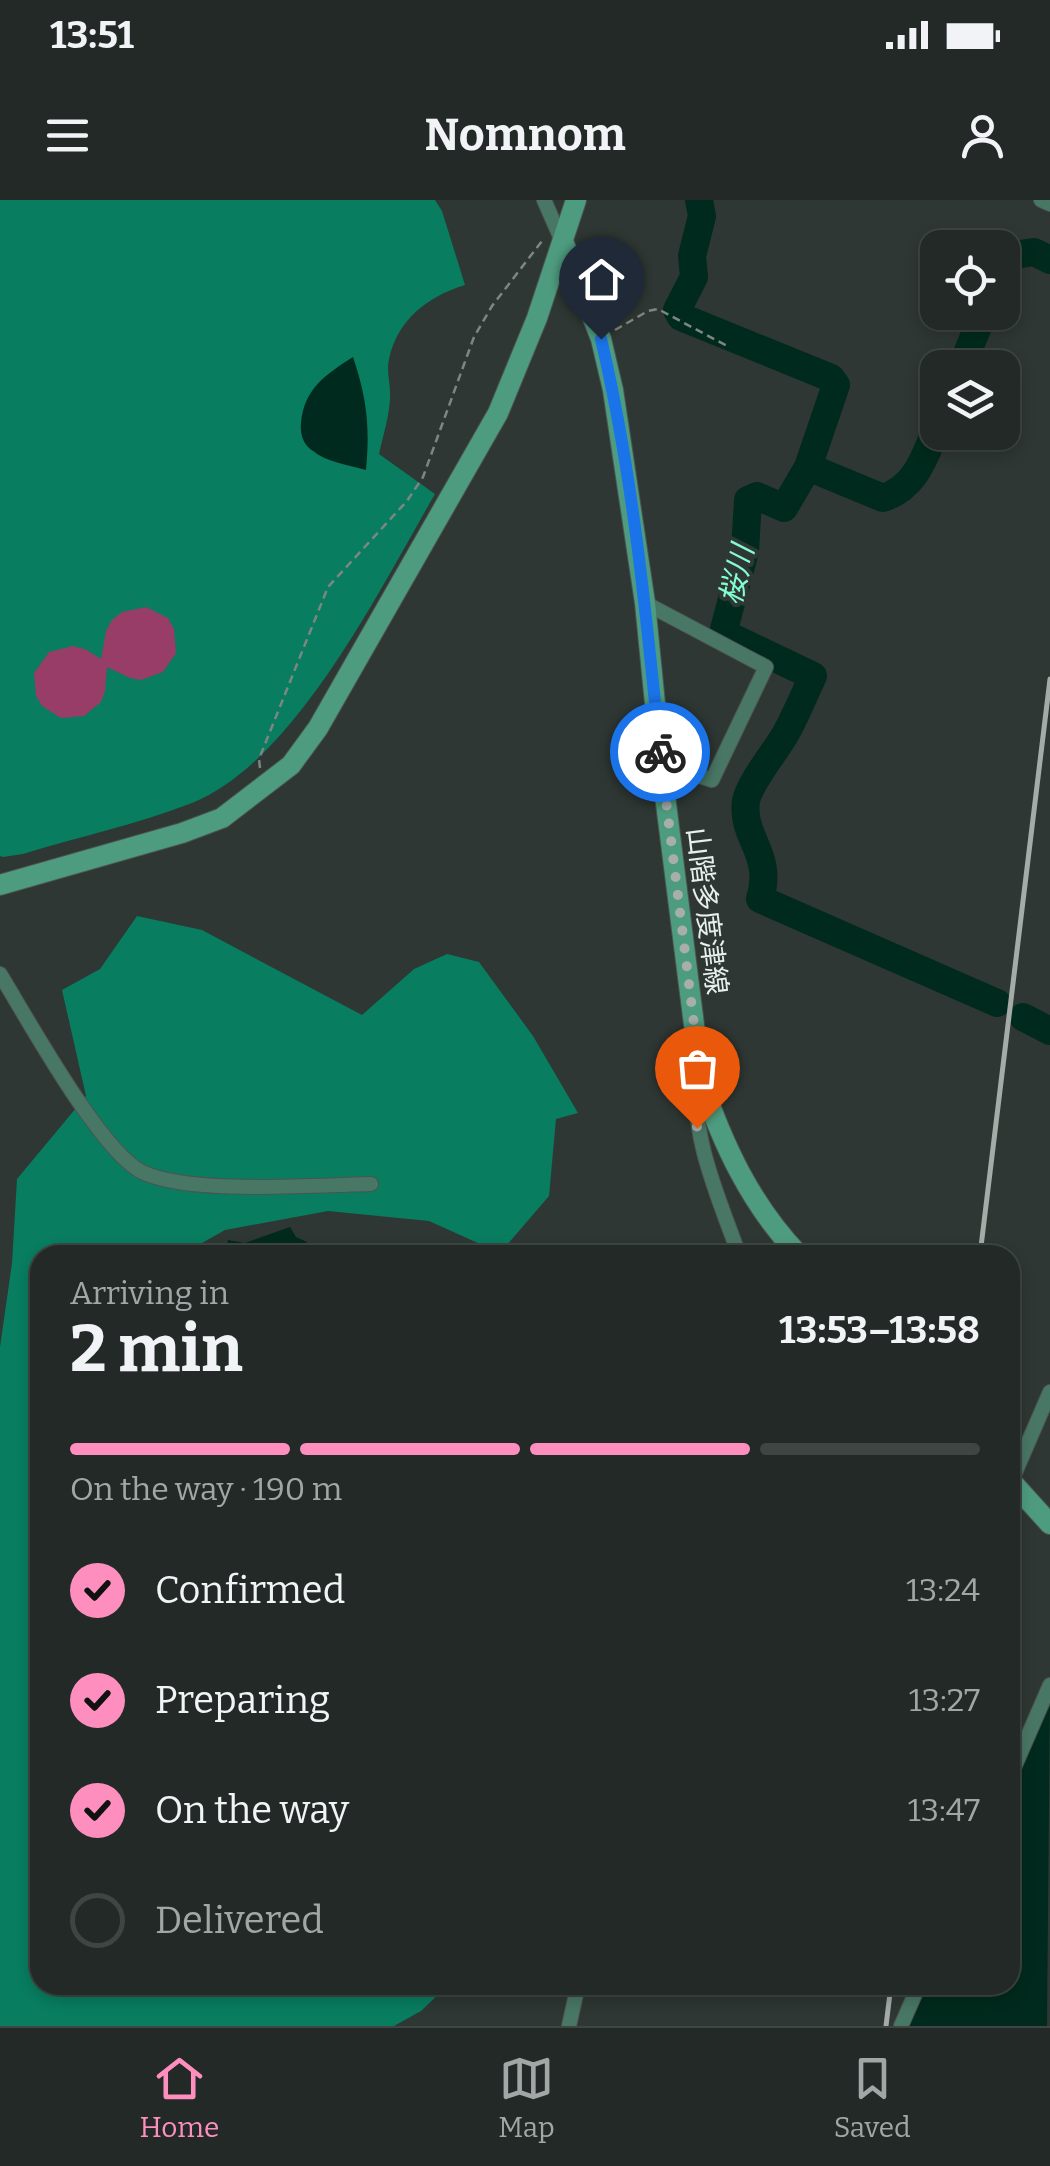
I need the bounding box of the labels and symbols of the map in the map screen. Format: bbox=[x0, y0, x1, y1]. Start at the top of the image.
pin bbox=[559, 237, 644, 340]
water label: 桜川 bbox=[713, 539, 762, 608]
courier bbox=[610, 702, 710, 802]
street label: 山階多度津線 bbox=[680, 826, 734, 996]
pin bbox=[655, 1026, 740, 1129]

